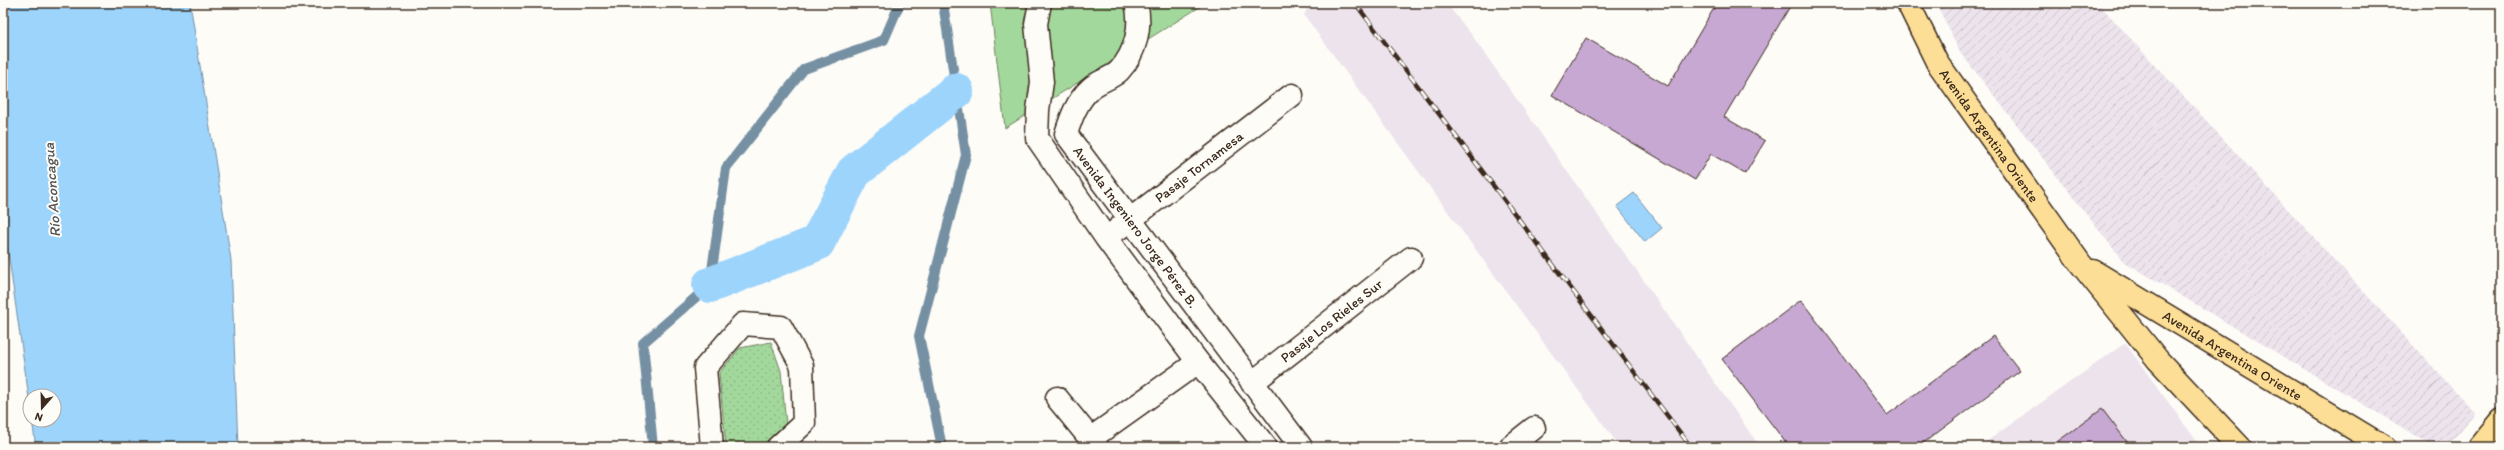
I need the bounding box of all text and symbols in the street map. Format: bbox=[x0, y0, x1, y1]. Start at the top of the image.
street label: Avenida Argentina Oriente bbox=[1936, 66, 2042, 206]
street label: Pasaje Tornamesa bbox=[1152, 127, 1247, 207]
water label: Río Aconcagua bbox=[40, 142, 64, 238]
street label: Avenida Ingeniero Jorge Pérez B. bbox=[1069, 143, 1201, 311]
street label: Pasaje Los Rieles Sur bbox=[1277, 275, 1387, 366]
street label: Avenida Argentina Oriente bbox=[2159, 307, 2305, 405]
north arrow bbox=[22, 388, 62, 428]
text: N bbox=[33, 410, 44, 424]

